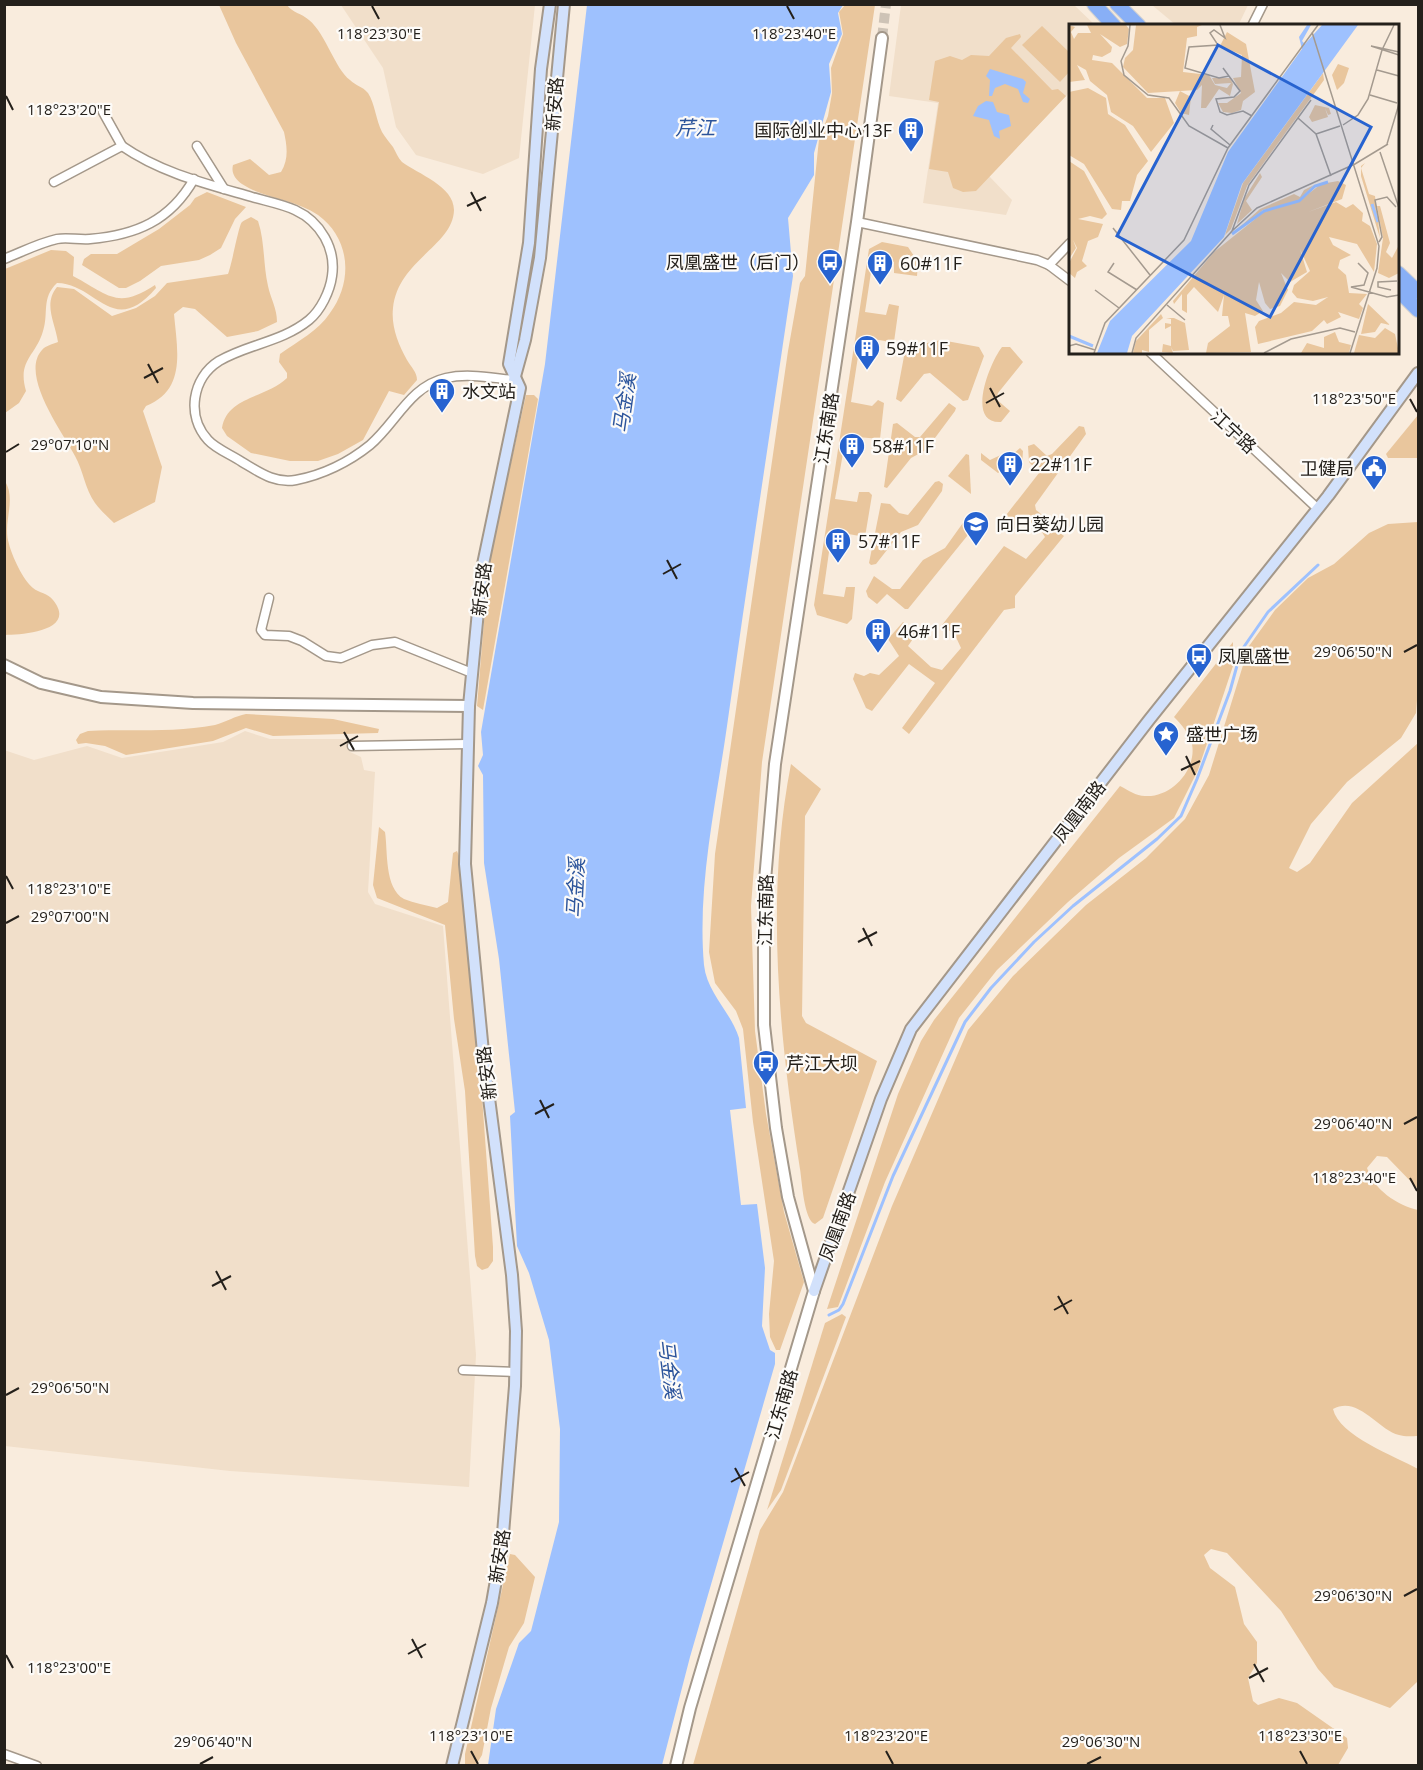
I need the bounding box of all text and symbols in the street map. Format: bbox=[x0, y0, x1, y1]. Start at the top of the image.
text: 118°23'30"E bbox=[337, 23, 421, 43]
text: 118°23'40"E bbox=[752, 23, 836, 43]
inset map bbox=[1069, 24, 1399, 354]
street label: 新安路 bbox=[540, 76, 568, 132]
text: 118°23'20"E bbox=[27, 99, 111, 119]
water label: 芹江 bbox=[675, 114, 717, 141]
building icon: 国际创业中心13F bbox=[896, 115, 926, 153]
place label: 国际创业中心13F bbox=[754, 118, 892, 142]
bus stop icon: 凤凰盛世（后门） bbox=[815, 247, 845, 285]
building icon: 60#11F bbox=[865, 248, 895, 286]
place label: 凤凰盛世（后门） bbox=[666, 250, 810, 274]
place label: 60#11F bbox=[900, 251, 962, 275]
building icon: 59#11F bbox=[852, 333, 882, 371]
place label: 59#11F bbox=[886, 336, 948, 360]
water label: 马金溪 bbox=[606, 369, 642, 435]
building icon: 水文站 bbox=[427, 376, 457, 414]
place label: 水文站 bbox=[462, 379, 516, 403]
text: 118°23'50"E bbox=[1312, 388, 1396, 408]
street label: 江东南路 bbox=[809, 391, 843, 465]
street label: 江宁路 bbox=[1206, 404, 1262, 458]
building icon: 58#11F bbox=[837, 431, 867, 469]
text: 29°07'10"N bbox=[31, 434, 109, 454]
place label: 58#11F bbox=[872, 434, 934, 458]
building icon: 22#11F bbox=[995, 449, 1025, 487]
place label: 22#11F bbox=[1030, 452, 1092, 476]
public building icon: 卫健局 bbox=[1359, 453, 1389, 491]
place label: 卫健局 bbox=[1300, 456, 1354, 480]
school or university icon: 向日葵幼儿园 bbox=[961, 509, 991, 547]
place label: 向日葵幼儿园 bbox=[996, 512, 1104, 536]
building icon: 57#11F bbox=[823, 526, 853, 564]
place label: 57#11F bbox=[858, 529, 920, 553]
street label: 新安路 bbox=[466, 561, 496, 617]
building icon: 46#11F bbox=[863, 616, 893, 654]
place label: 46#11F bbox=[898, 619, 960, 643]
bus stop icon: 凤凰盛世 bbox=[1184, 641, 1214, 679]
text: 29°06'50"N bbox=[1314, 641, 1392, 661]
place label: 凤凰盛世 bbox=[1218, 644, 1290, 668]
place icon: 盛世广场 bbox=[1151, 719, 1181, 757]
place label: 盛世广场 bbox=[1186, 722, 1258, 746]
street label: 凤凰南路 bbox=[1047, 775, 1111, 847]
water label: 马金溪 bbox=[560, 855, 590, 919]
street label: 江东南路 bbox=[752, 874, 778, 946]
text: 118°23'10"E bbox=[27, 878, 111, 898]
text: 29°07'00"N bbox=[31, 906, 109, 926]
street label: 新安路 bbox=[471, 1045, 501, 1101]
bus stop icon: 芹江大坝 bbox=[751, 1048, 781, 1086]
place label: 芹江大坝 bbox=[786, 1051, 858, 1075]
text: 29°06'40"N bbox=[1314, 1113, 1392, 1133]
text: 118°23'40"E bbox=[1312, 1167, 1396, 1187]
street label: 凤凰南路 bbox=[813, 1188, 861, 1264]
water label: 马金溪 bbox=[653, 1338, 687, 1402]
street label: 江东南路 bbox=[760, 1366, 802, 1442]
text: 29°06'50"N bbox=[31, 1377, 109, 1397]
street label: 新安路 bbox=[483, 1527, 515, 1585]
text: 29°06'30"N bbox=[1314, 1585, 1392, 1605]
text: 118°23'00"E bbox=[27, 1657, 111, 1677]
text: 118°23'10"E bbox=[429, 1725, 513, 1745]
text: 118°23'20"E bbox=[844, 1725, 928, 1745]
text: 118°23'30"E bbox=[1258, 1725, 1342, 1745]
text: 29°06'40"N bbox=[174, 1731, 252, 1751]
text: 29°06'30"N bbox=[1062, 1731, 1140, 1751]

